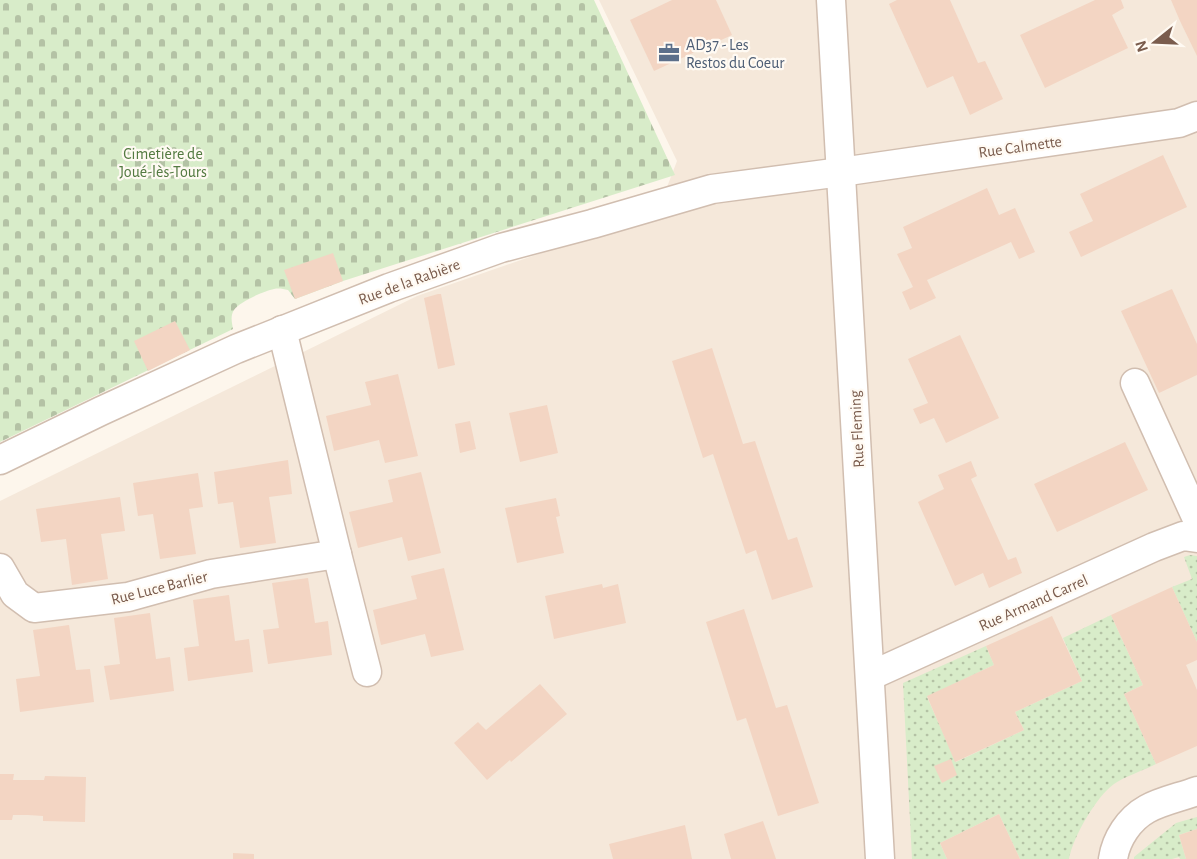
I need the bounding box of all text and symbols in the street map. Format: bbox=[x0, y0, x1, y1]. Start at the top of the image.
north arrow bbox=[1125, 12, 1185, 72]
place label: AD37 - Les Restos du Coeur bbox=[686, 37, 785, 71]
text: N bbox=[1132, 39, 1151, 54]
office icon: AD37 - Les Restos du Coeur bbox=[657, 41, 681, 65]
street label: Rue Calmette bbox=[977, 133, 1063, 161]
park label: Cimetière de Joué-lès-Tours bbox=[119, 146, 207, 180]
street label: Rue de la Rabière bbox=[356, 256, 462, 308]
street label: Rue Fleming bbox=[847, 390, 867, 468]
street label: Rue Luce Barlier bbox=[109, 568, 210, 608]
street label: Rue Armand Carrel bbox=[977, 572, 1090, 634]

